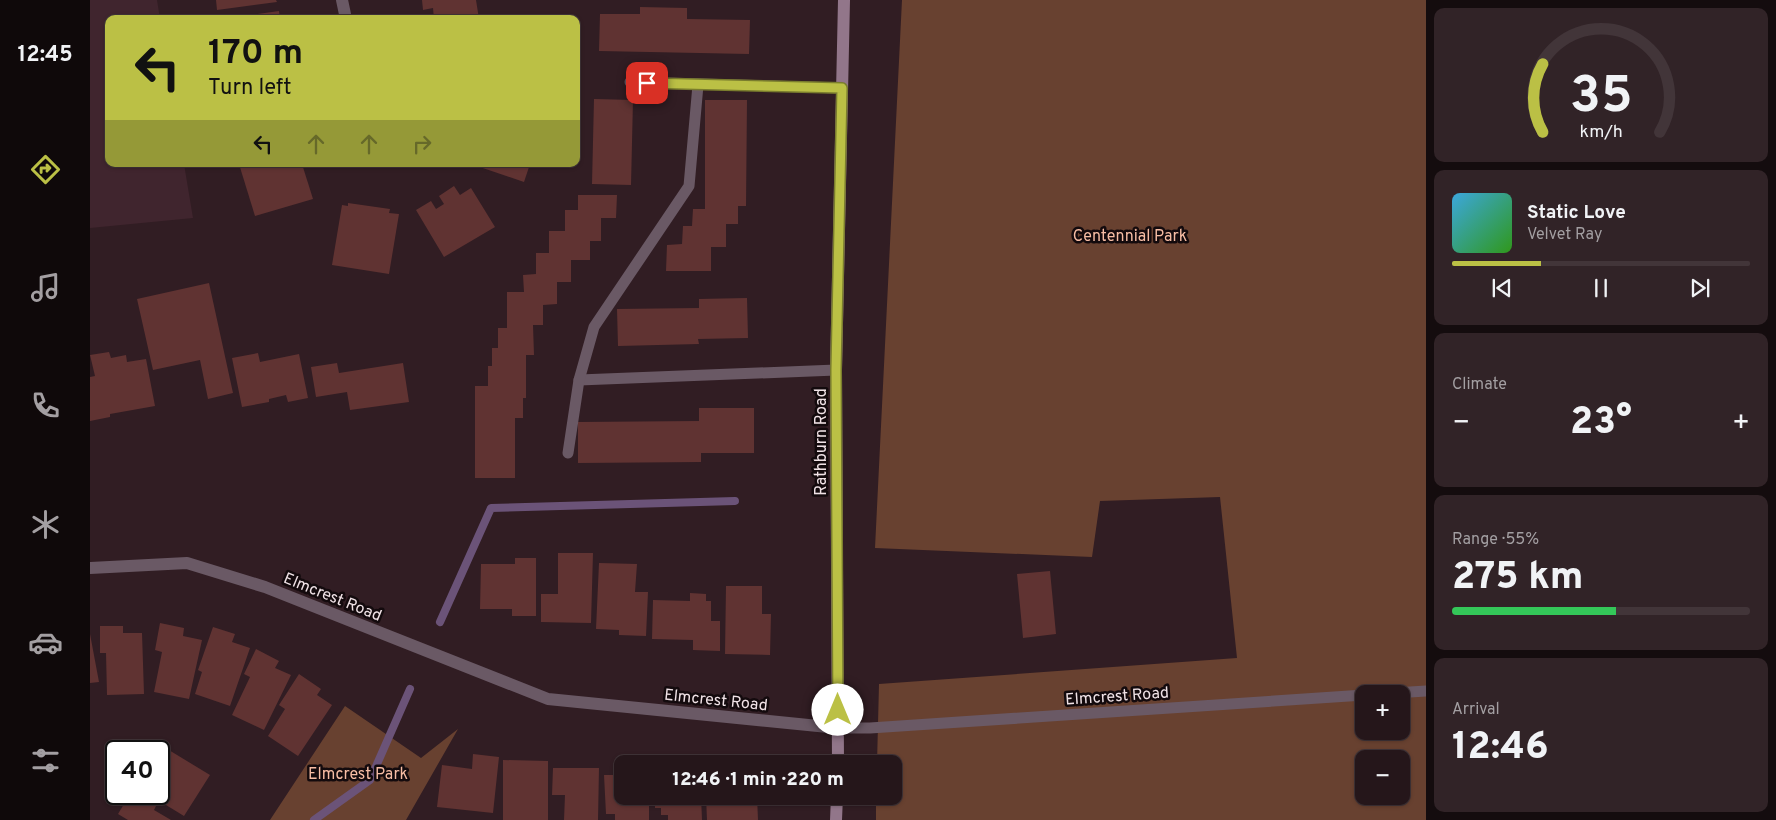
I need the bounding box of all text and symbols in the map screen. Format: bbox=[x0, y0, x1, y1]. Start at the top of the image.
text: 170 m bbox=[208, 32, 303, 76]
icon: left bbox=[125, 35, 190, 100]
text: 12:45 bbox=[17, 42, 73, 69]
pin bbox=[626, 62, 668, 104]
text: 35 bbox=[1570, 65, 1632, 131]
icon: arrive bbox=[633, 69, 661, 97]
text: Turn left bbox=[208, 75, 291, 102]
text: km/h bbox=[1579, 121, 1623, 144]
icon: left bbox=[249, 130, 277, 158]
icon: ahead bbox=[302, 130, 330, 158]
icon: ahead bbox=[355, 130, 383, 158]
icon: right bbox=[408, 130, 436, 158]
icon: directions bbox=[28, 152, 63, 187]
text: Static Love bbox=[1527, 201, 1626, 225]
text: Velvet Ray bbox=[1527, 225, 1602, 245]
park label: Centennial Park bbox=[1073, 227, 1187, 247]
icon: music bbox=[28, 270, 63, 305]
icon: previous bbox=[1488, 274, 1516, 302]
icon: pause bbox=[1587, 274, 1615, 302]
icon: next bbox=[1686, 274, 1714, 302]
text: Climate bbox=[1452, 375, 1507, 395]
icon: phone bbox=[28, 388, 63, 423]
street label: Rathburn Road bbox=[812, 388, 832, 496]
text: 23° bbox=[1570, 399, 1632, 448]
text: − bbox=[1452, 406, 1470, 442]
text: + bbox=[1732, 406, 1750, 442]
icon: climate bbox=[28, 507, 63, 542]
text: Range · 55% bbox=[1452, 530, 1539, 550]
text: 275 km bbox=[1452, 554, 1583, 603]
street label: Elmcrest Road bbox=[280, 569, 384, 627]
icon: car bbox=[28, 625, 63, 660]
position arrow bbox=[811, 683, 863, 735]
street label: Elmcrest Road bbox=[1065, 683, 1170, 711]
map controls bbox=[1355, 685, 1410, 805]
button: + bbox=[1355, 685, 1410, 740]
street label: Elmcrest Road bbox=[663, 686, 769, 716]
text: Arrival bbox=[1452, 700, 1500, 720]
text: 12:46 bbox=[1452, 724, 1548, 773]
speed limit sign: 40 bbox=[105, 740, 170, 805]
icon: filters bbox=[28, 743, 63, 778]
button: − bbox=[1355, 750, 1410, 805]
park label: Elmcrest Park bbox=[308, 765, 408, 785]
text: 12:46 · 1 min · 220 m bbox=[672, 768, 844, 792]

